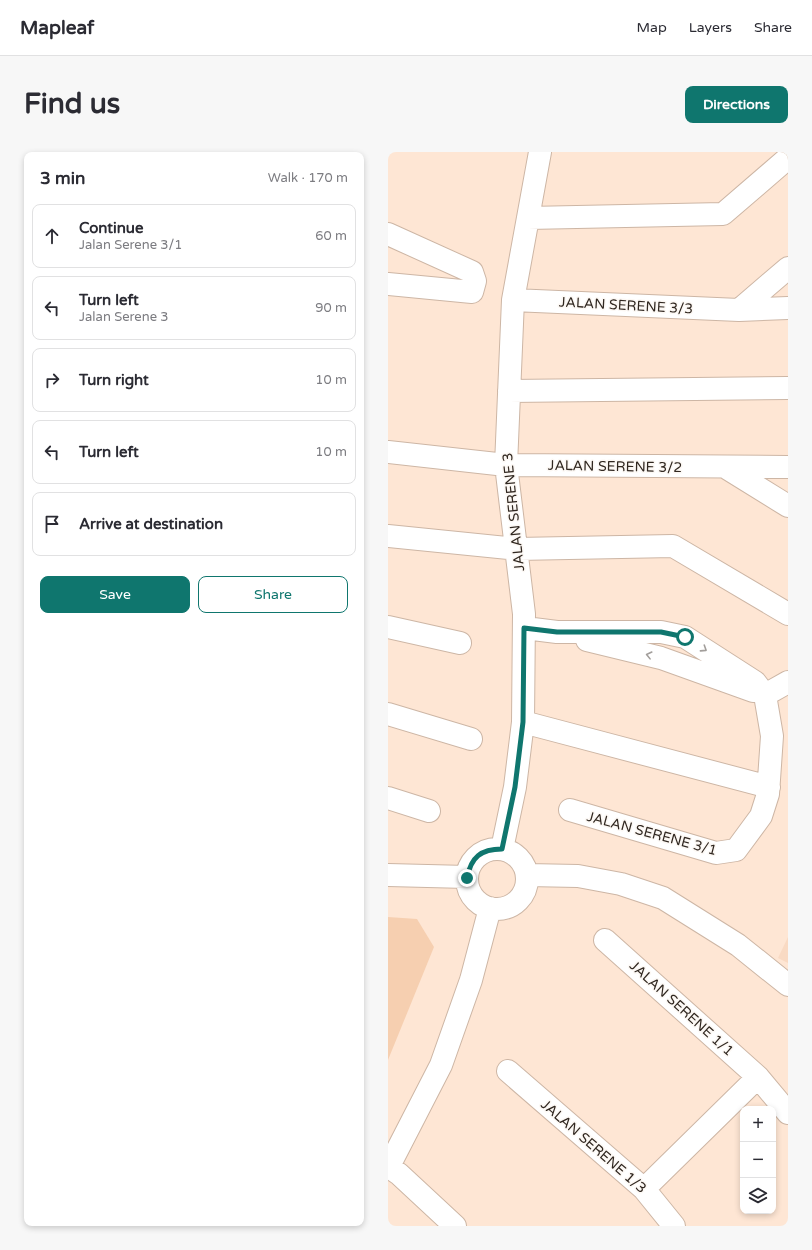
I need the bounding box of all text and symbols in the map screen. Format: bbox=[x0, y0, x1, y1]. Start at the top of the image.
text: Mapleaf bbox=[20, 17, 94, 39]
text: Map bbox=[637, 19, 667, 36]
text: Layers bbox=[689, 19, 732, 36]
text: Share bbox=[754, 19, 792, 36]
button: Directions bbox=[685, 86, 788, 123]
text: Find us bbox=[24, 87, 120, 121]
text: 3 min bbox=[40, 168, 85, 189]
text: Walk · 170 m bbox=[268, 170, 348, 186]
text: Continue bbox=[79, 219, 143, 237]
icon: ahead bbox=[41, 225, 63, 247]
text: 60 m bbox=[315, 228, 347, 244]
text: Jalan Serene 3/1 bbox=[79, 237, 182, 253]
text: Turn left bbox=[79, 291, 139, 309]
street label: JALAN SERENE 3/3 bbox=[559, 294, 693, 317]
icon: left bbox=[41, 297, 63, 319]
text: 90 m bbox=[315, 300, 347, 316]
text: Jalan Serene 3 bbox=[79, 309, 169, 325]
icon: right bbox=[41, 369, 63, 391]
text: Turn right bbox=[79, 371, 149, 389]
text: 10 m bbox=[315, 372, 347, 388]
icon: left bbox=[41, 441, 63, 463]
text: Turn left bbox=[79, 443, 139, 461]
text: 10 m bbox=[315, 444, 347, 460]
street label: JALAN SERENE 3 bbox=[499, 452, 528, 572]
street label: JALAN SERENE 3/2 bbox=[548, 457, 682, 476]
icon: arrive bbox=[41, 513, 63, 535]
text: Arrive at destination bbox=[79, 515, 223, 533]
button: Save bbox=[40, 576, 190, 613]
button: Share bbox=[198, 576, 348, 613]
route start bbox=[676, 628, 694, 646]
one-way arrow bbox=[700, 644, 707, 652]
one-way arrow bbox=[646, 652, 652, 660]
street label: JALAN SERENE 3/1 bbox=[585, 808, 719, 859]
route end bbox=[458, 869, 476, 887]
street label: JALAN SERENE 1/1 bbox=[626, 957, 737, 1060]
street label: JALAN SERENE 1/3 bbox=[537, 1096, 650, 1197]
map controls bbox=[740, 1106, 776, 1214]
button: + bbox=[740, 1106, 776, 1142]
button: − bbox=[740, 1142, 776, 1178]
button: layers bbox=[740, 1178, 776, 1214]

